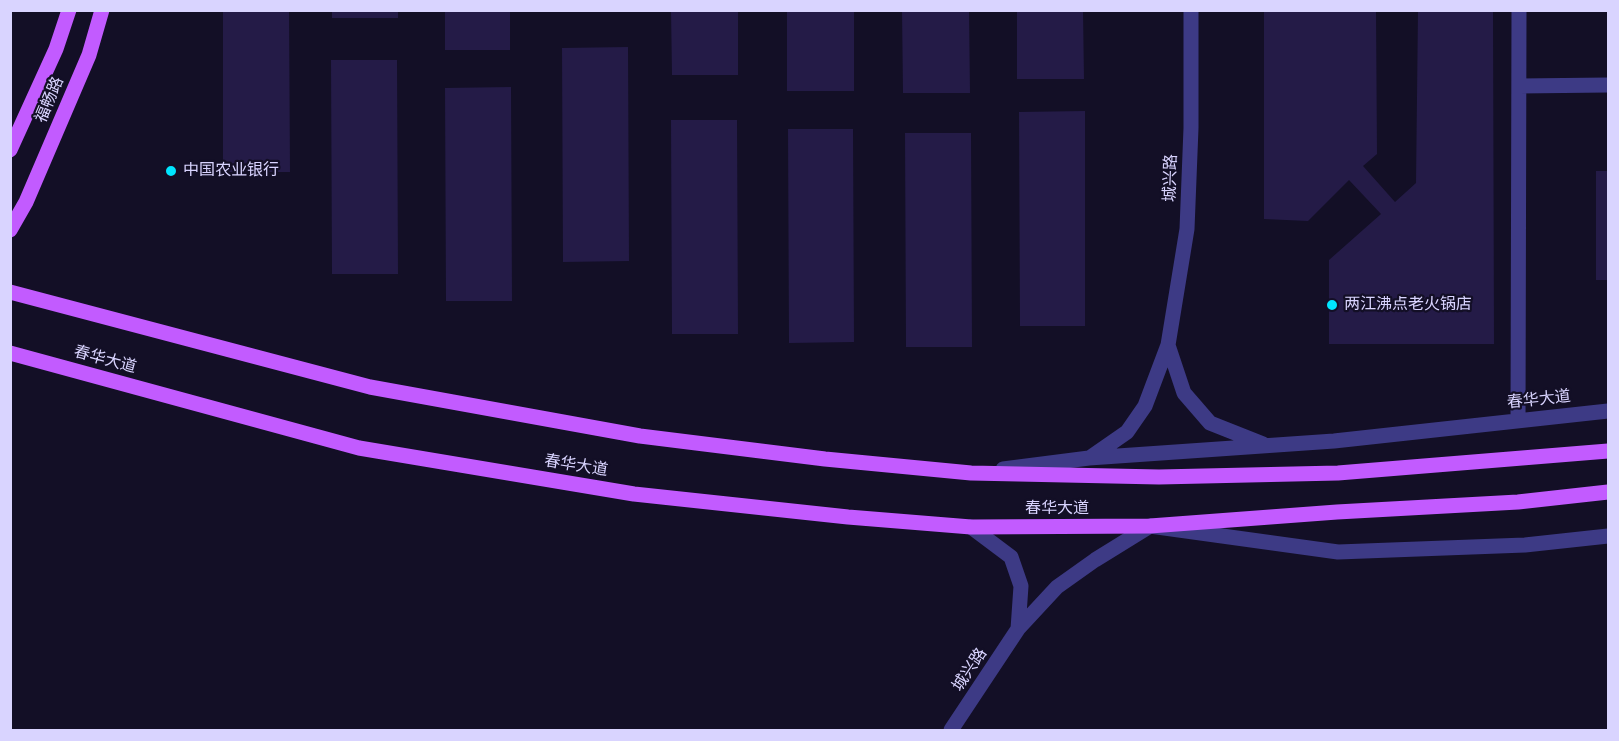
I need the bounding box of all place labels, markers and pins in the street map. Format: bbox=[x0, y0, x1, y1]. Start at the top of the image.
place label: 中国农业银行 bbox=[183, 161, 279, 181]
marker: 中国农业银行 bbox=[164, 164, 178, 178]
place label: 两江沸点老火锅店 bbox=[1344, 295, 1472, 315]
marker: 两江沸点老火锅店 bbox=[1325, 298, 1339, 312]

